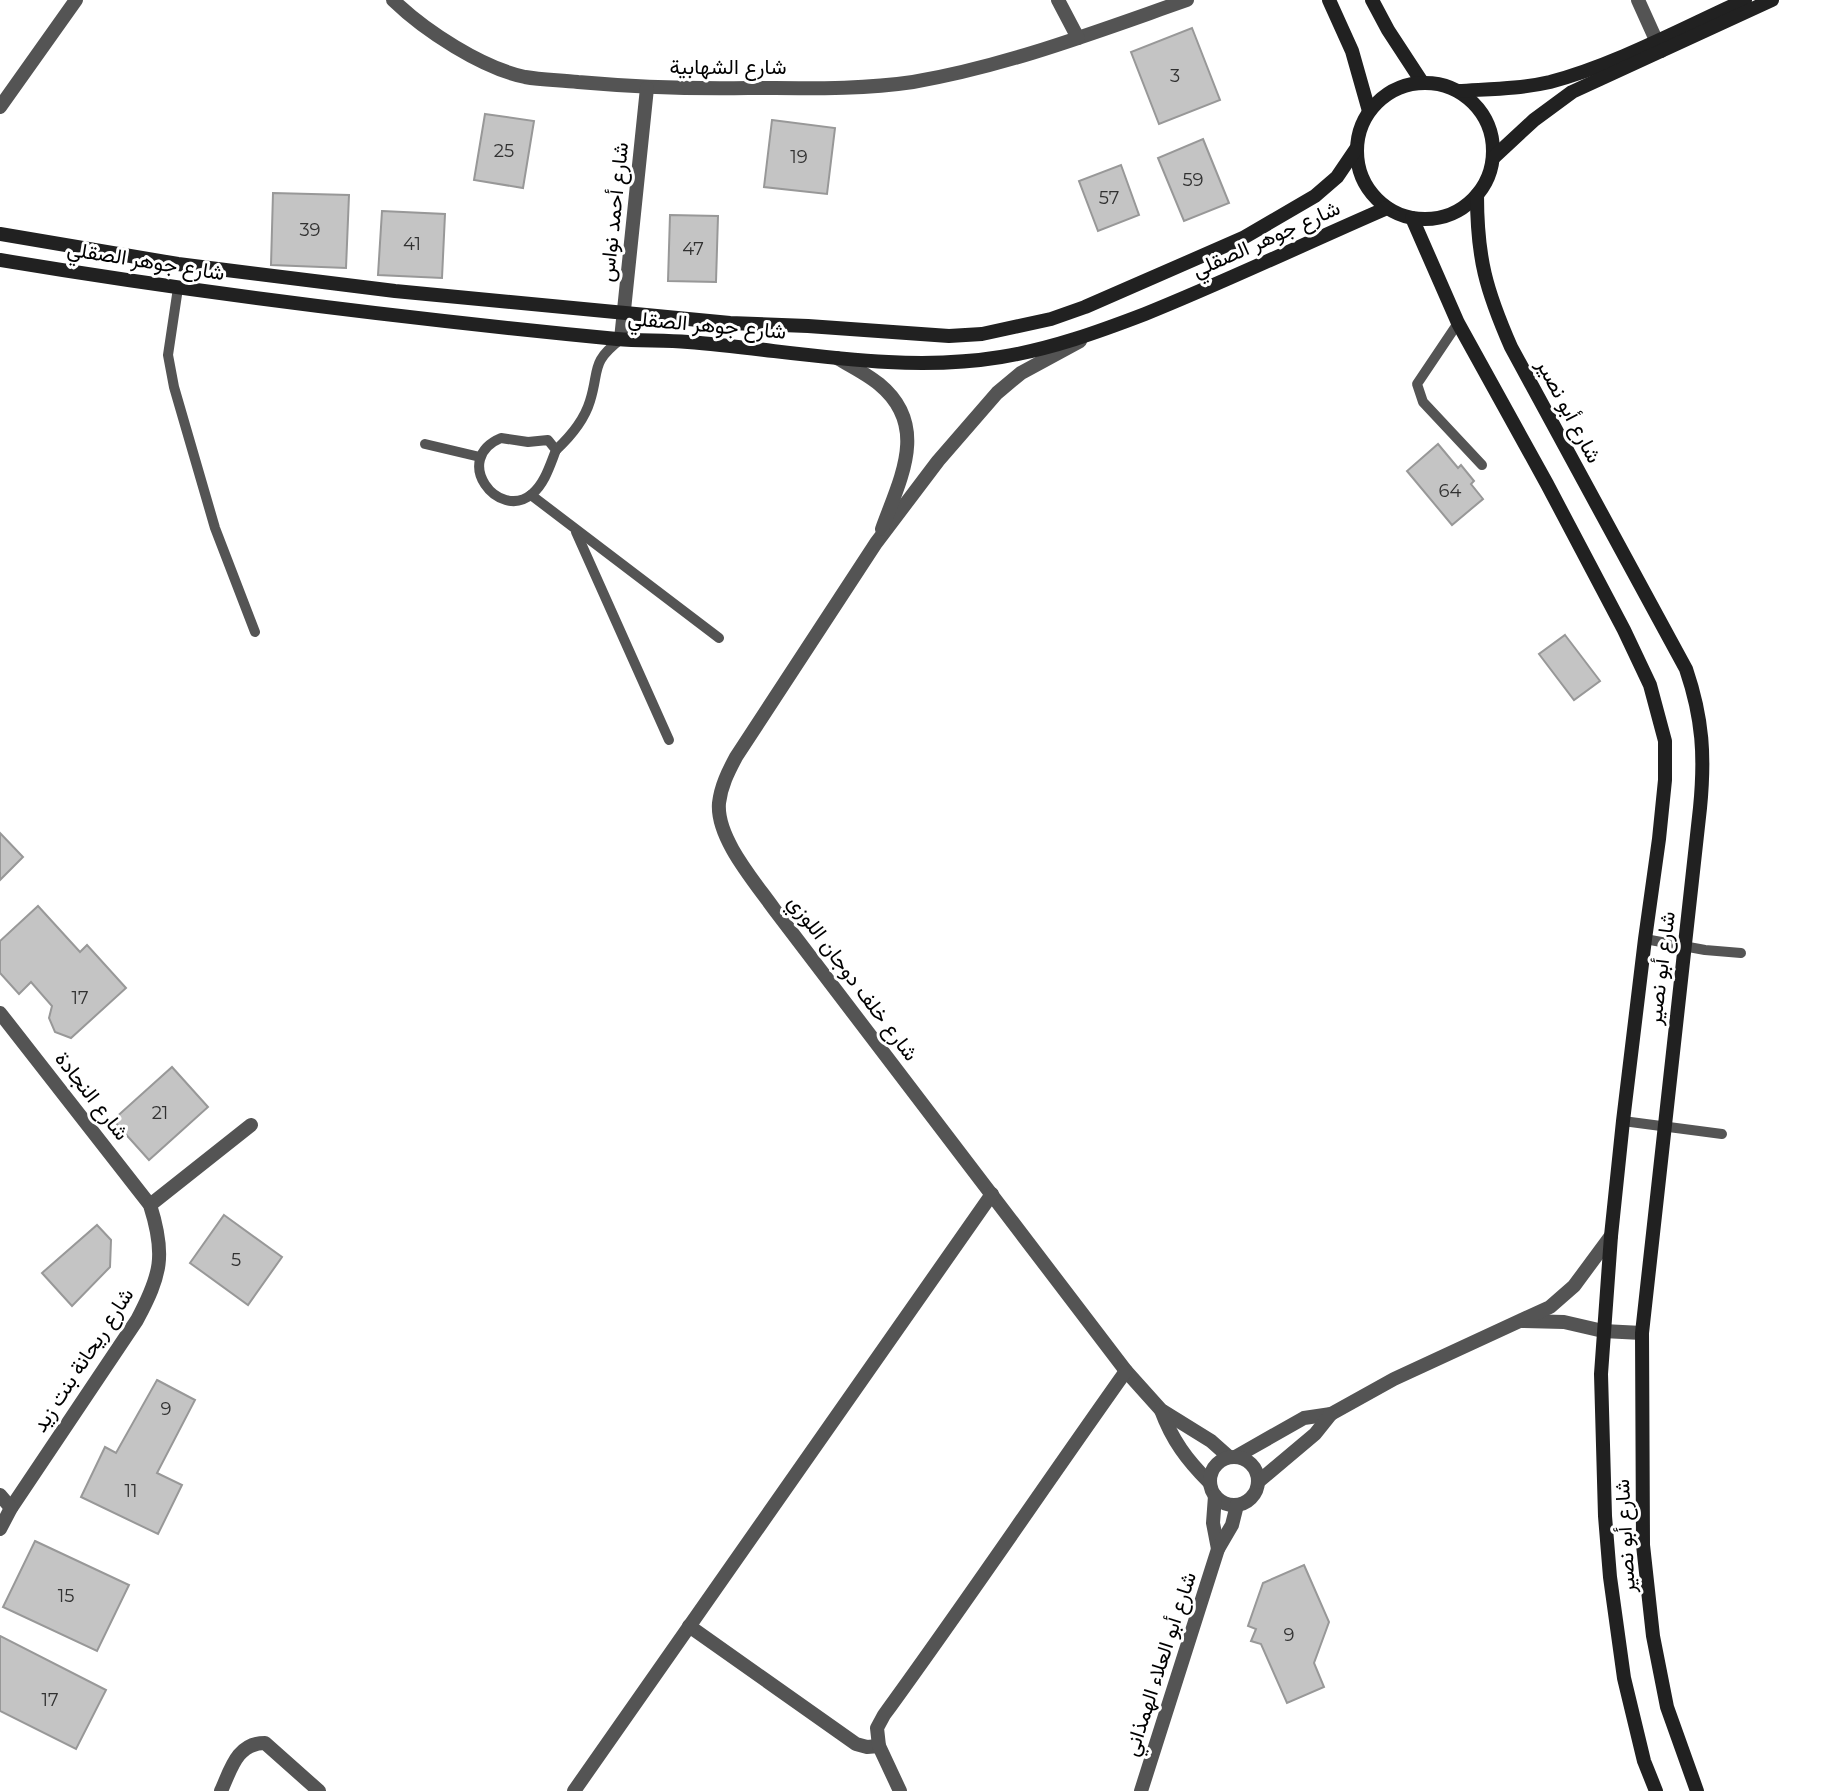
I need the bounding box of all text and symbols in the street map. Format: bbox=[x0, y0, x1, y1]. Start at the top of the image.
street label: شارع الشهابية bbox=[669, 54, 787, 81]
house number: 3 bbox=[1170, 65, 1180, 87]
house number: 25 bbox=[494, 140, 514, 162]
street label: شارع أحمد نواس bbox=[594, 141, 635, 283]
house number: 19 bbox=[790, 146, 808, 168]
house number: 59 bbox=[1182, 169, 1204, 191]
house number: 57 bbox=[1099, 187, 1119, 209]
street label: شارع جوهر الصقلي bbox=[1188, 195, 1346, 287]
house number: 39 bbox=[299, 219, 321, 241]
house number: 41 bbox=[403, 233, 421, 255]
street label: شارع جوهر الصقلي bbox=[65, 236, 227, 290]
house number: 47 bbox=[682, 238, 704, 260]
street label: شارع جوهر الصقلي bbox=[626, 305, 787, 349]
street label: شارع أبو نصير bbox=[1529, 354, 1607, 468]
house number: 64 bbox=[1439, 480, 1462, 502]
street label: شارع خلف دوجان اللوزي bbox=[779, 890, 924, 1069]
street label: شارع أبو نصير bbox=[1641, 910, 1682, 1027]
house number: 17 bbox=[71, 987, 89, 1009]
street label: شارع النجادة bbox=[49, 1046, 135, 1146]
house number: 21 bbox=[152, 1102, 168, 1124]
house number: 5 bbox=[231, 1249, 241, 1271]
street label: شارع ريحانة بنت زيد bbox=[27, 1283, 140, 1438]
house number: 9 bbox=[161, 1398, 172, 1420]
street label: شارع أبو نصير bbox=[1609, 1478, 1642, 1595]
house number: 11 bbox=[125, 1480, 138, 1502]
street label: شارع أبو العلاء الهمذاني bbox=[1118, 1569, 1206, 1761]
house number: 15 bbox=[58, 1585, 74, 1607]
house number: 9 bbox=[1284, 1624, 1295, 1646]
house number: 17 bbox=[41, 1689, 59, 1711]

